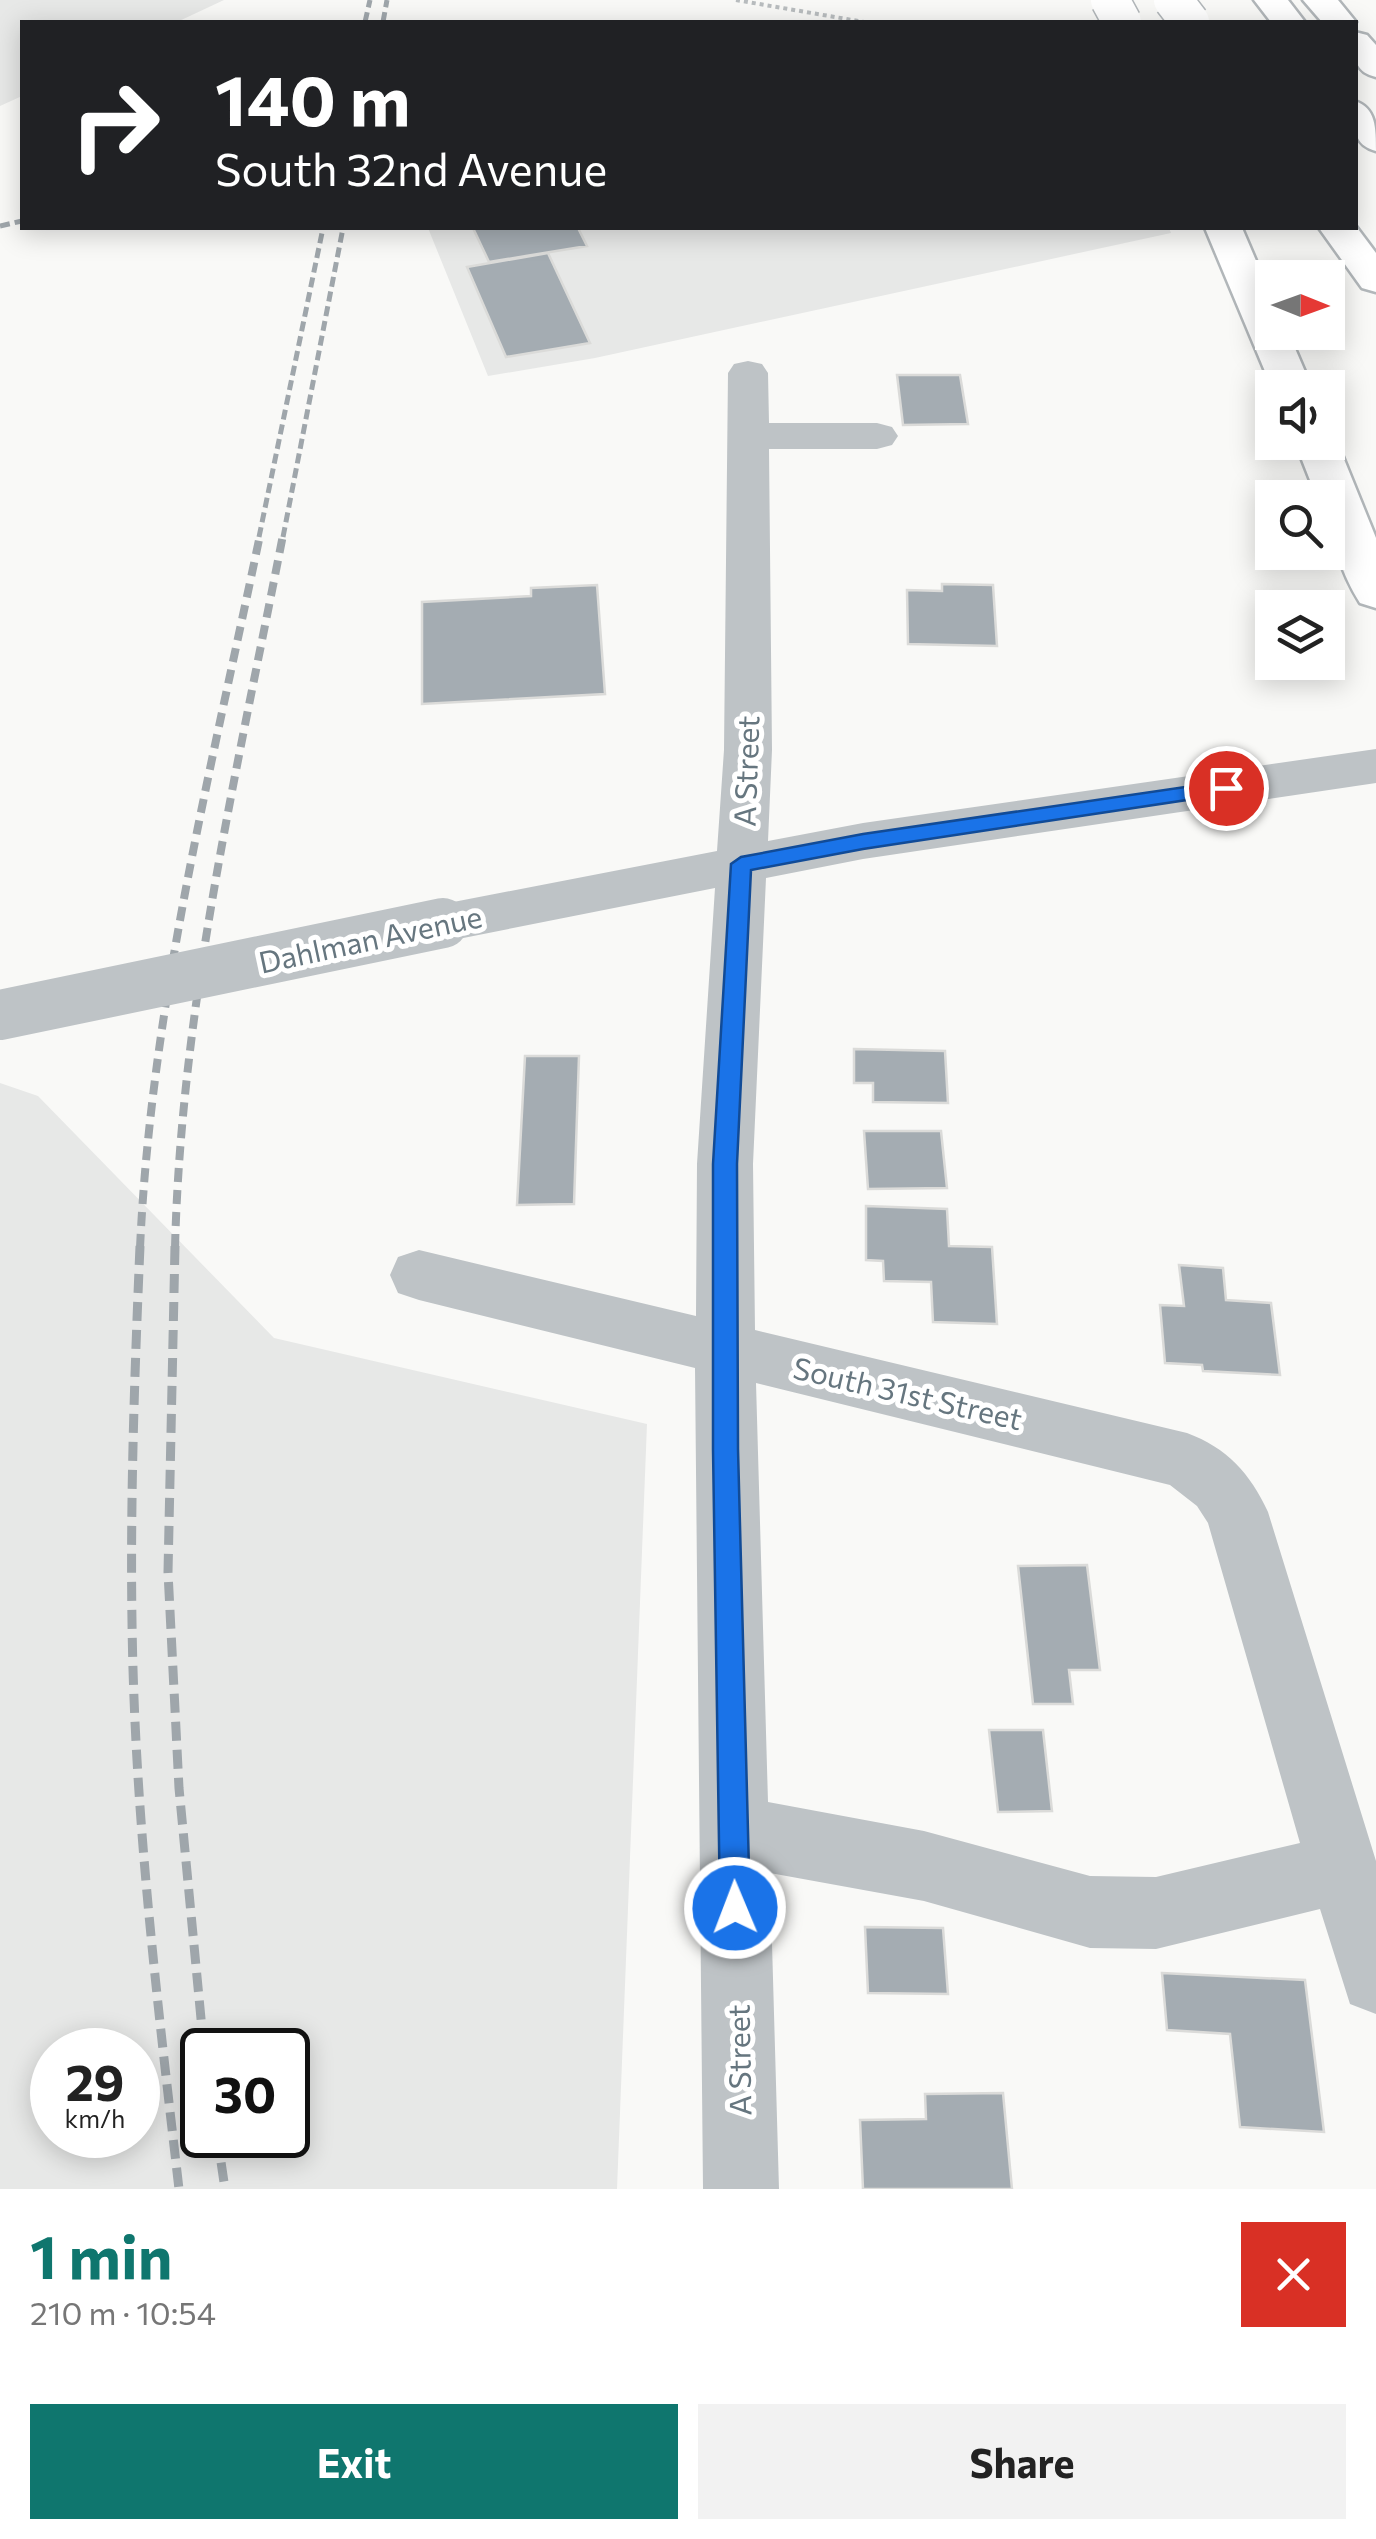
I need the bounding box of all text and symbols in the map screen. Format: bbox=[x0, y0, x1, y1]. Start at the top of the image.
text: 140 m bbox=[215, 55, 411, 140]
icon: right bbox=[50, 60, 180, 190]
text: South 32nd Avenue bbox=[215, 140, 607, 195]
north arrow bbox=[1255, 260, 1345, 350]
map controls bbox=[1255, 260, 1345, 680]
button: sound bbox=[1255, 370, 1345, 460]
button: search bbox=[1255, 480, 1345, 570]
button: layers bbox=[1255, 590, 1345, 680]
street label: A Street bbox=[725, 715, 765, 827]
pin bbox=[1184, 746, 1269, 831]
icon: arrive bbox=[1199, 761, 1254, 816]
street label: Dahlman Avenue bbox=[255, 896, 485, 980]
street label: South 31st Street bbox=[790, 1348, 1026, 1436]
position arrow bbox=[683, 1856, 787, 1960]
street label: A Street bbox=[719, 2004, 757, 2116]
speed limit sign: 30 bbox=[180, 2028, 310, 2158]
text: 29 bbox=[65, 2050, 124, 2111]
text: km/h bbox=[65, 2103, 125, 2133]
text: 1 min bbox=[30, 2218, 172, 2291]
button: close bbox=[1241, 2222, 1346, 2327]
text: 210 m · 10:54 bbox=[30, 2292, 216, 2332]
button: Exit bbox=[30, 2404, 678, 2519]
button: Share bbox=[698, 2404, 1346, 2519]

